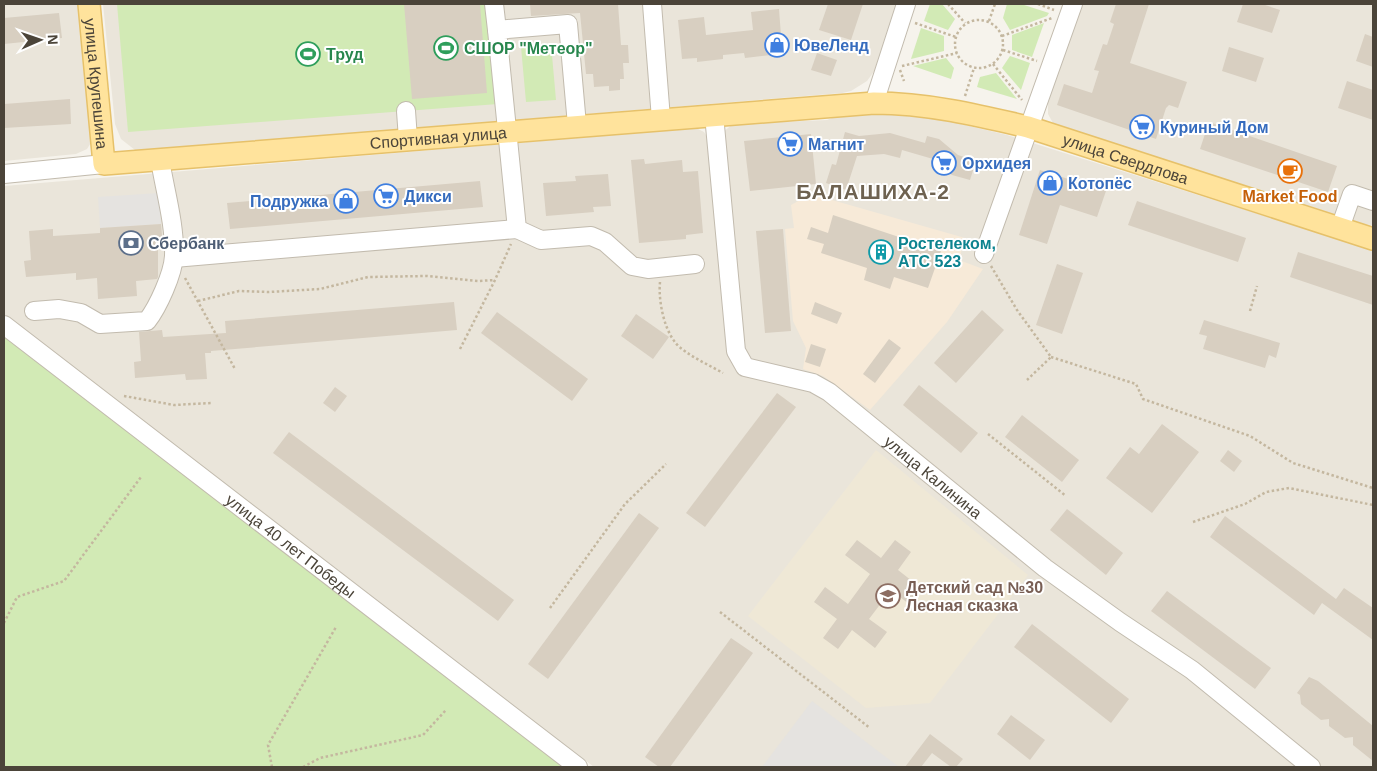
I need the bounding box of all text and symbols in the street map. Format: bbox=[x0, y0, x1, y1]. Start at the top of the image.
north arrow bbox=[15, 15, 65, 65]
street label: улица Крупешина bbox=[82, 17, 111, 150]
shop icon: ЮвеЛенд bbox=[764, 32, 790, 58]
text: N bbox=[45, 34, 61, 45]
sports icon: СШОР "Метеор" bbox=[433, 35, 459, 61]
place label: ЮвеЛенд bbox=[794, 37, 869, 54]
place label: СШОР "Метеор" bbox=[464, 40, 593, 57]
sports icon: Труд bbox=[295, 41, 321, 67]
place label: Труд bbox=[326, 46, 363, 63]
supermarket icon: Куриный Дом bbox=[1129, 114, 1155, 140]
place label: Куриный Дом bbox=[1160, 119, 1269, 136]
street label: Спортивная улица bbox=[369, 124, 507, 151]
street label: улица Свердлова bbox=[1061, 130, 1191, 187]
supermarket icon: Магнит bbox=[777, 131, 803, 157]
place label: Магнит bbox=[808, 136, 865, 153]
supermarket icon: Орхидея bbox=[931, 150, 957, 176]
place label: Орхидея bbox=[962, 155, 1031, 172]
cafe icon: Market Food bbox=[1277, 158, 1303, 184]
shop icon: Котопёс bbox=[1037, 170, 1063, 196]
place label: Котопёс bbox=[1068, 175, 1132, 192]
district label: БАЛАШИХА-2 bbox=[796, 180, 950, 203]
supermarket icon: Дикси bbox=[373, 183, 399, 209]
shop icon: Подружка bbox=[333, 188, 359, 214]
place label: Дикси bbox=[404, 188, 452, 205]
place label: Market Food bbox=[1242, 188, 1338, 205]
place label: Подружка bbox=[250, 193, 328, 210]
bank icon: Сбербанк bbox=[118, 230, 144, 256]
place label: Сбербанк bbox=[148, 235, 225, 252]
place label: Ростелеком, АТС 523 bbox=[898, 235, 996, 270]
building icon: Ростелеком, АТС 523 bbox=[868, 239, 894, 265]
street label: улица Калинина bbox=[881, 432, 985, 522]
street label: улица 40 лет Победы bbox=[223, 491, 359, 601]
place label: Детский сад №30 Лесная сказка bbox=[906, 579, 1043, 614]
school or university icon: Детский сад №30 Лесная сказка bbox=[875, 583, 901, 609]

